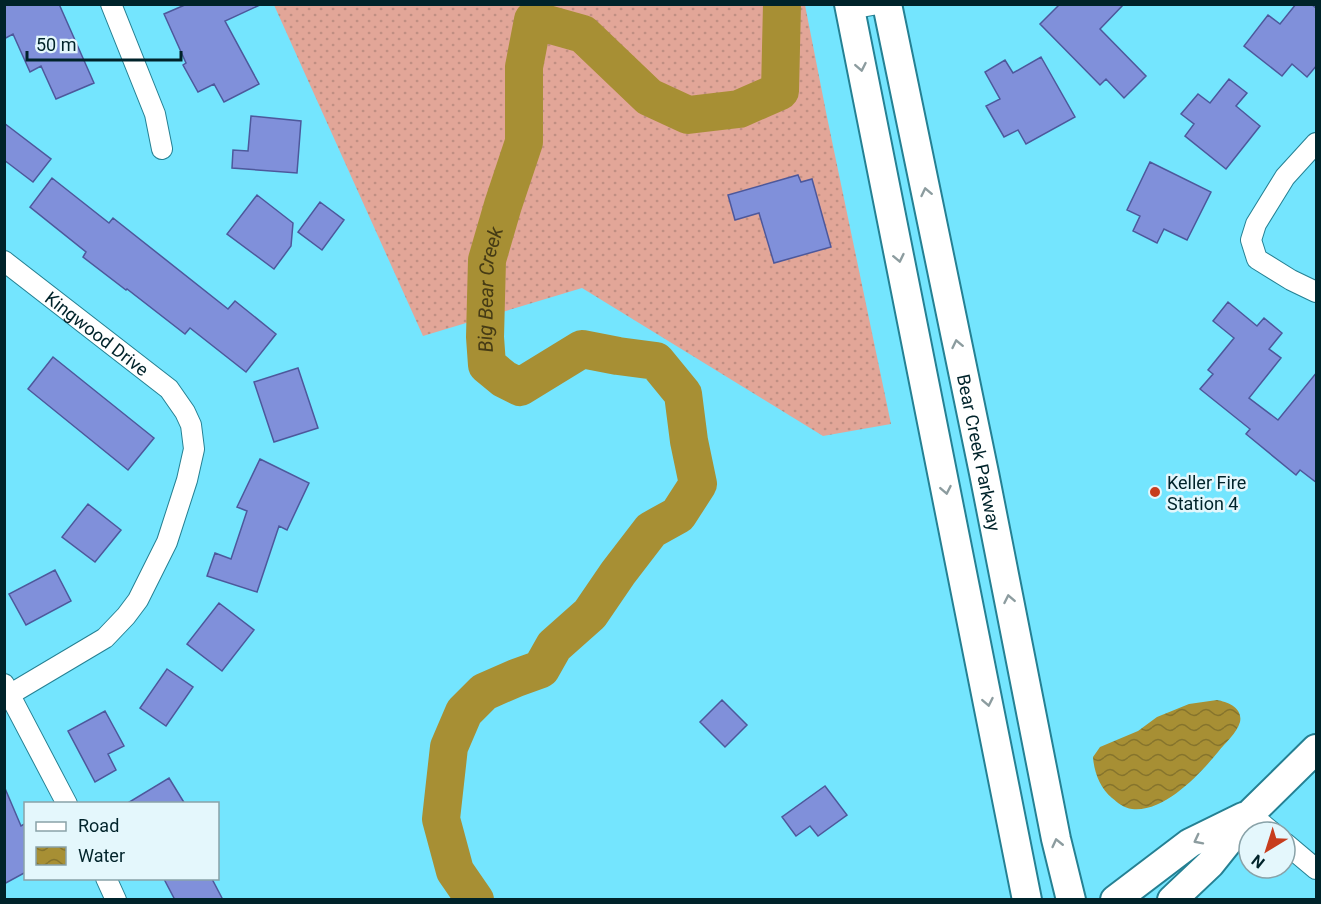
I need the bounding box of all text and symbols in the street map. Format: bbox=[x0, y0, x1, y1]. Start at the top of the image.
scale bar bbox=[27, 24, 182, 62]
text: 50 m bbox=[36, 34, 76, 55]
one-way arrow bbox=[854, 61, 867, 71]
one-way arrow bbox=[921, 188, 934, 198]
water label: Big Bear Creek bbox=[473, 223, 508, 353]
one-way arrow bbox=[892, 253, 905, 263]
street label: Kingwood Drive bbox=[41, 287, 153, 380]
one-way arrow bbox=[952, 340, 965, 350]
street label: Bear Creek Parkway bbox=[953, 372, 1006, 533]
place label: Keller Fire Station 4 bbox=[1167, 472, 1246, 514]
one-way arrow bbox=[939, 485, 952, 495]
marker: Keller Fire Station 4 bbox=[1148, 485, 1162, 499]
one-way arrow bbox=[1003, 594, 1016, 604]
one-way arrow bbox=[981, 697, 994, 707]
legend bbox=[24, 802, 219, 880]
text: Road bbox=[78, 815, 119, 836]
north arrow bbox=[1237, 820, 1297, 880]
one-way arrow bbox=[1193, 832, 1204, 844]
one-way arrow bbox=[1051, 838, 1064, 848]
text: Water bbox=[78, 845, 125, 866]
text: N bbox=[1248, 850, 1268, 872]

